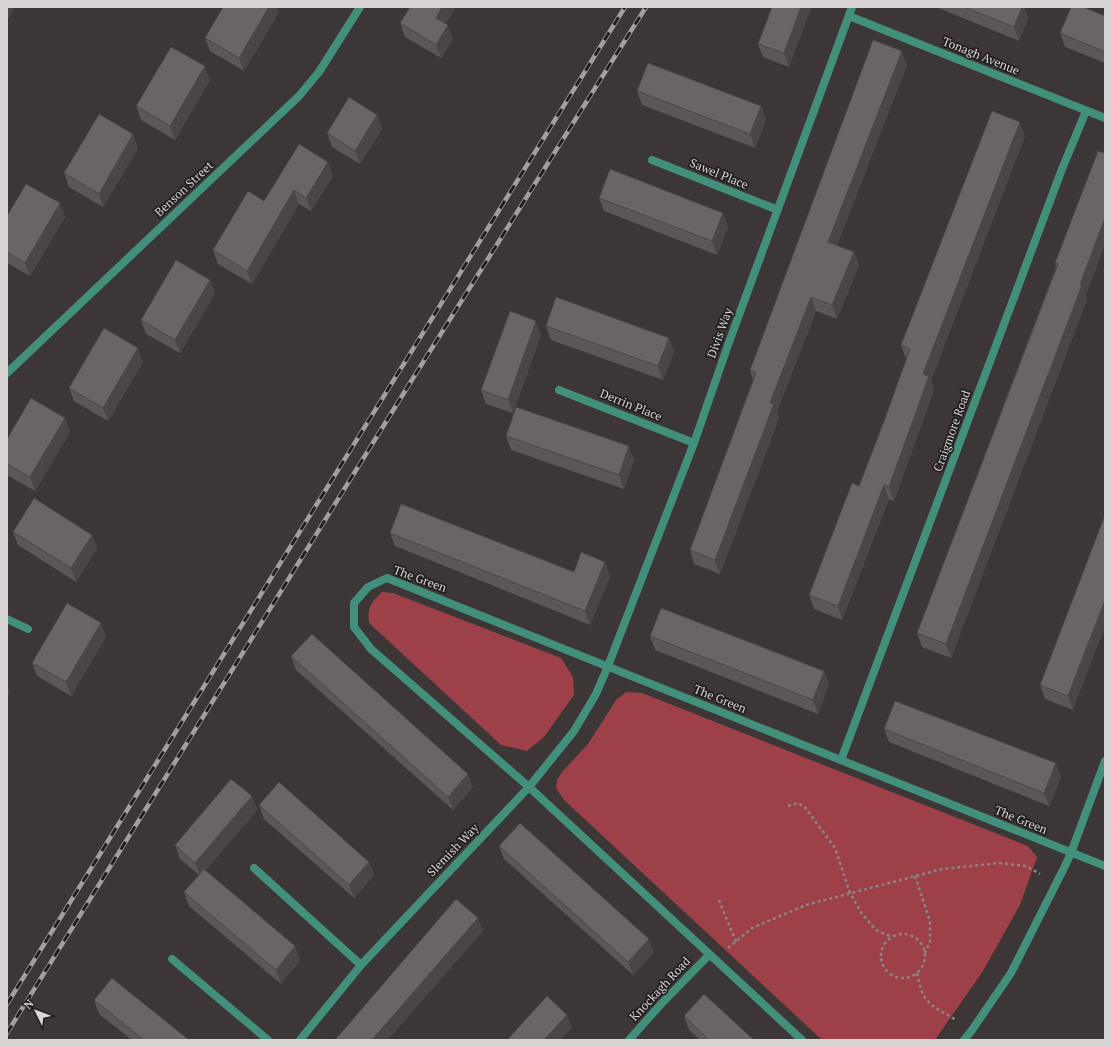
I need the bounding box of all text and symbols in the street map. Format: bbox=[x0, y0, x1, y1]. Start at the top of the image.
street label: Tonagh Avenue bbox=[940, 33, 1022, 78]
street label: Sawel Place bbox=[688, 155, 751, 192]
street label: Benson Street bbox=[151, 157, 216, 220]
street label: Divis Way bbox=[704, 305, 736, 360]
street label: Derrin Place bbox=[598, 385, 664, 424]
street label: Craigmore Road bbox=[930, 388, 973, 474]
street label: The Green bbox=[392, 562, 449, 595]
street label: The Green bbox=[692, 681, 749, 716]
street label: The Green bbox=[993, 802, 1050, 837]
street label: Slemish Way bbox=[424, 819, 482, 879]
street label: Knockagh Road bbox=[626, 953, 693, 1024]
north arrow bbox=[16, 991, 56, 1031]
text: N bbox=[21, 996, 37, 1012]

